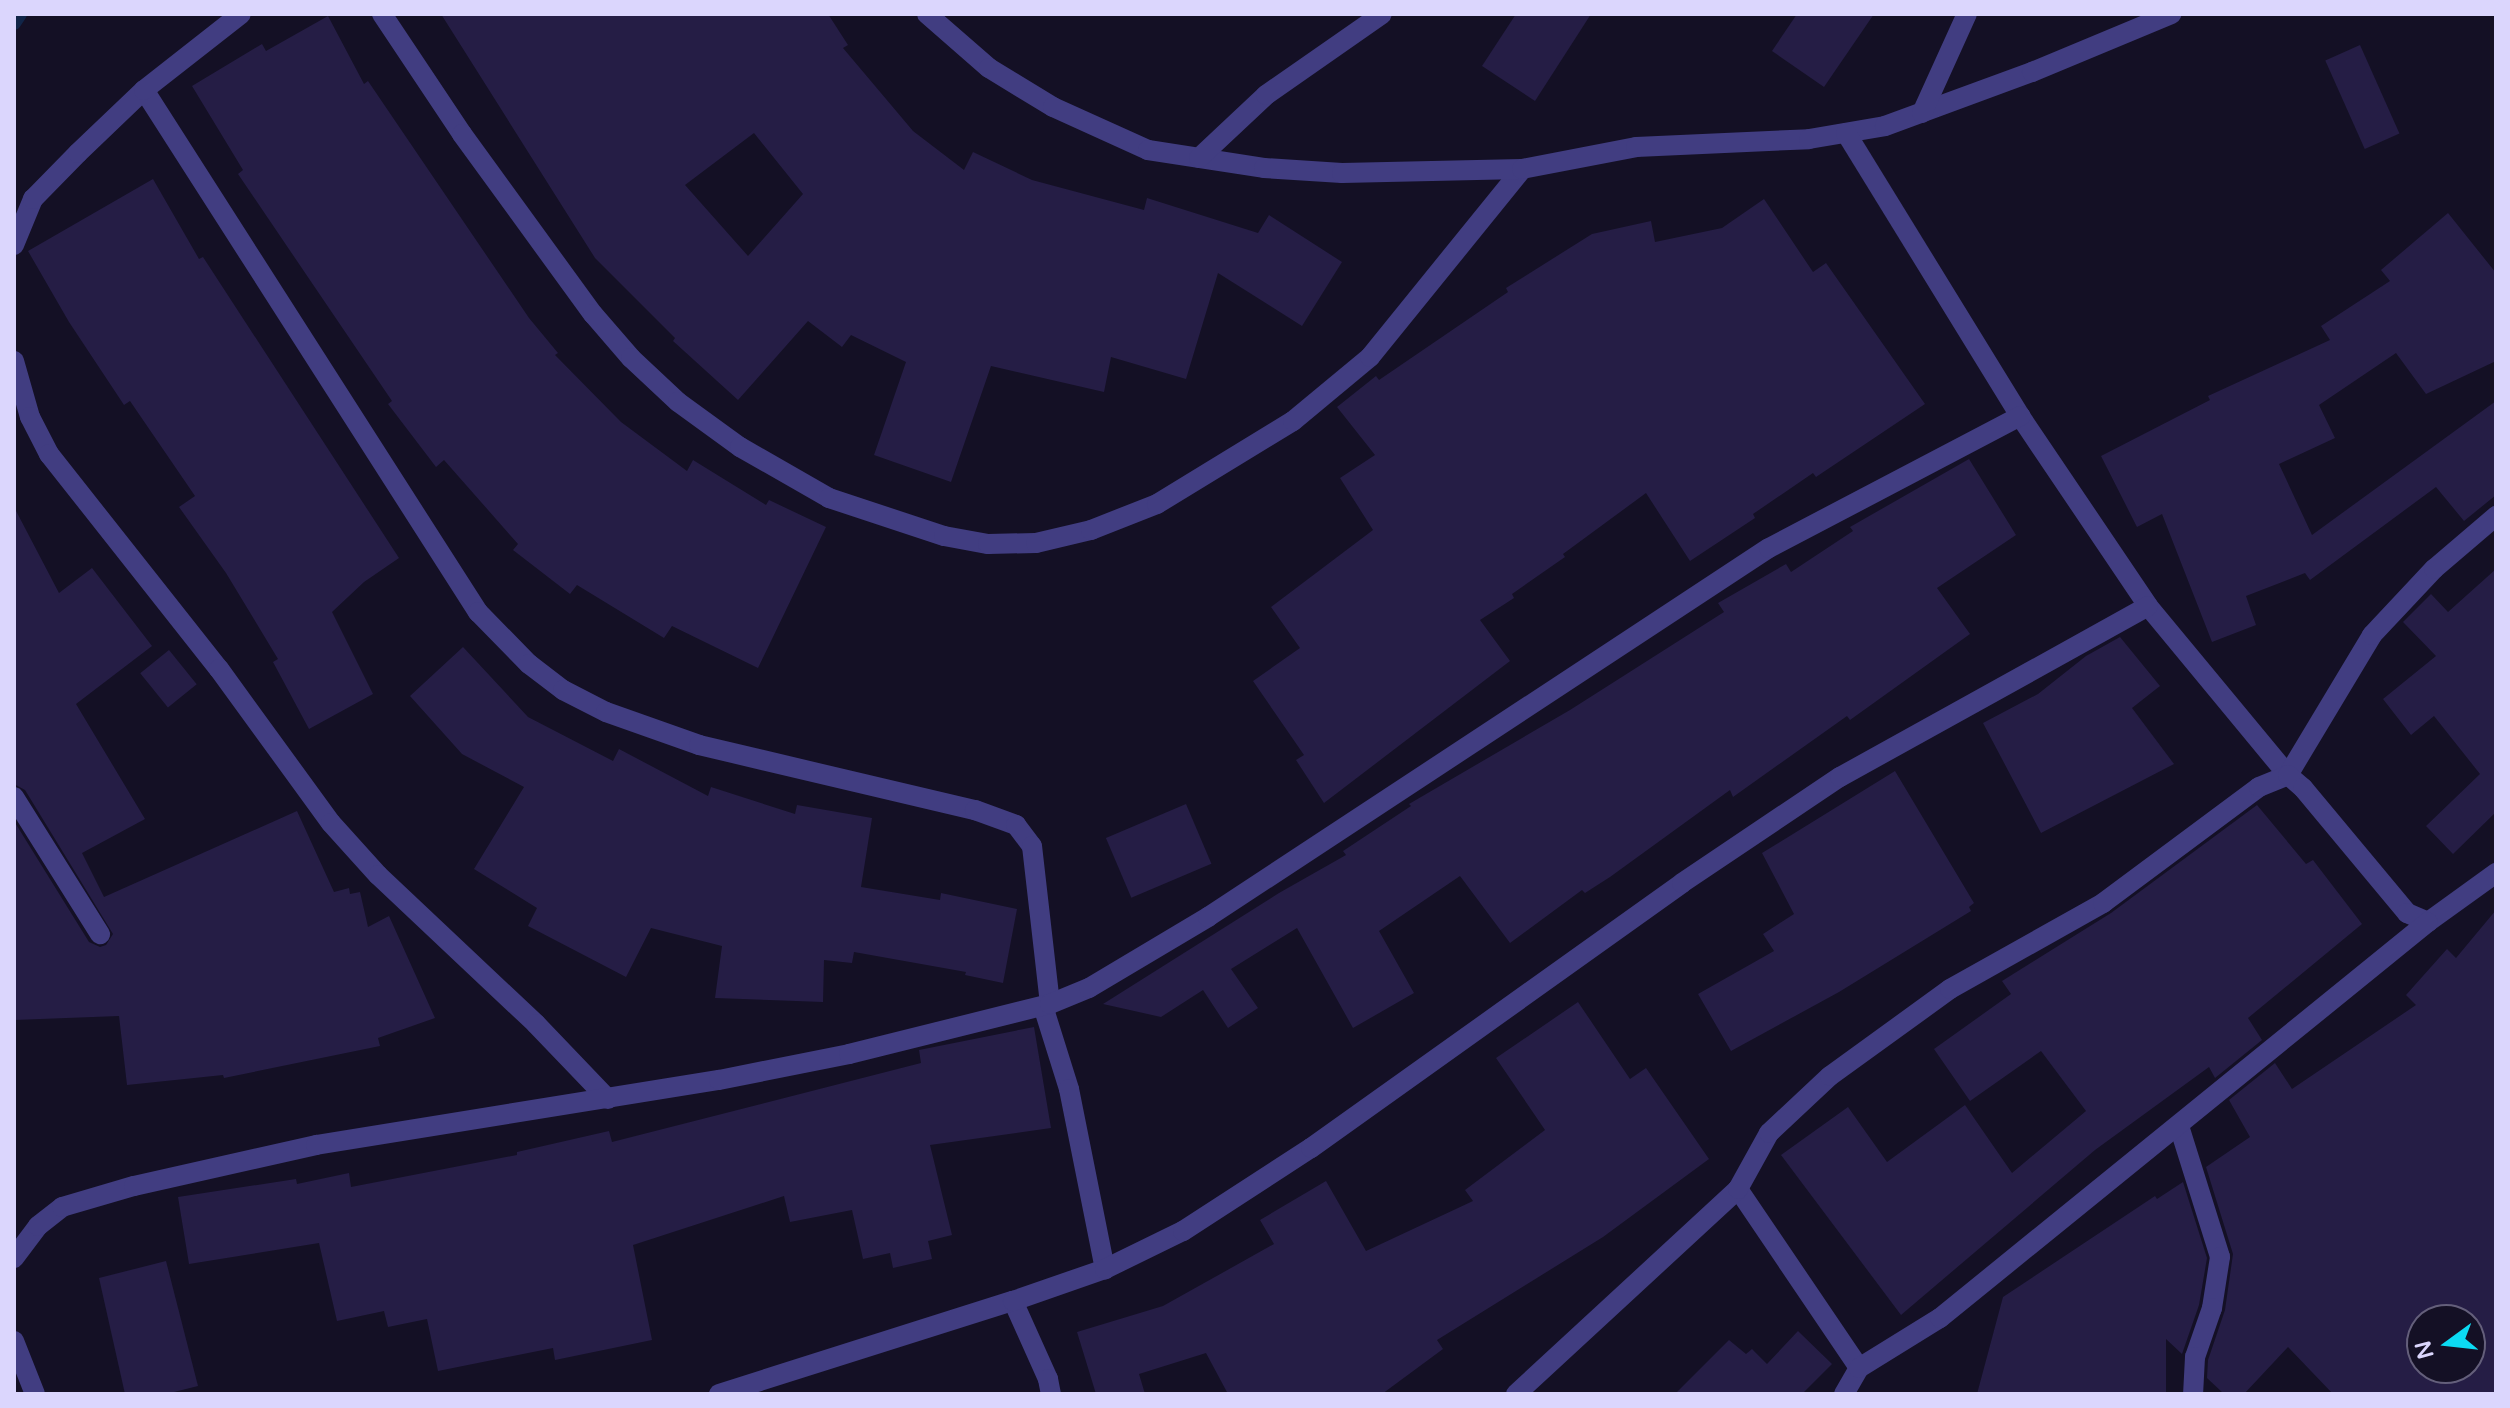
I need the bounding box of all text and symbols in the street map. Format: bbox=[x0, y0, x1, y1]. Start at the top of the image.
north arrow bbox=[2406, 1304, 2486, 1384]
text: N bbox=[2410, 1338, 2440, 1362]

